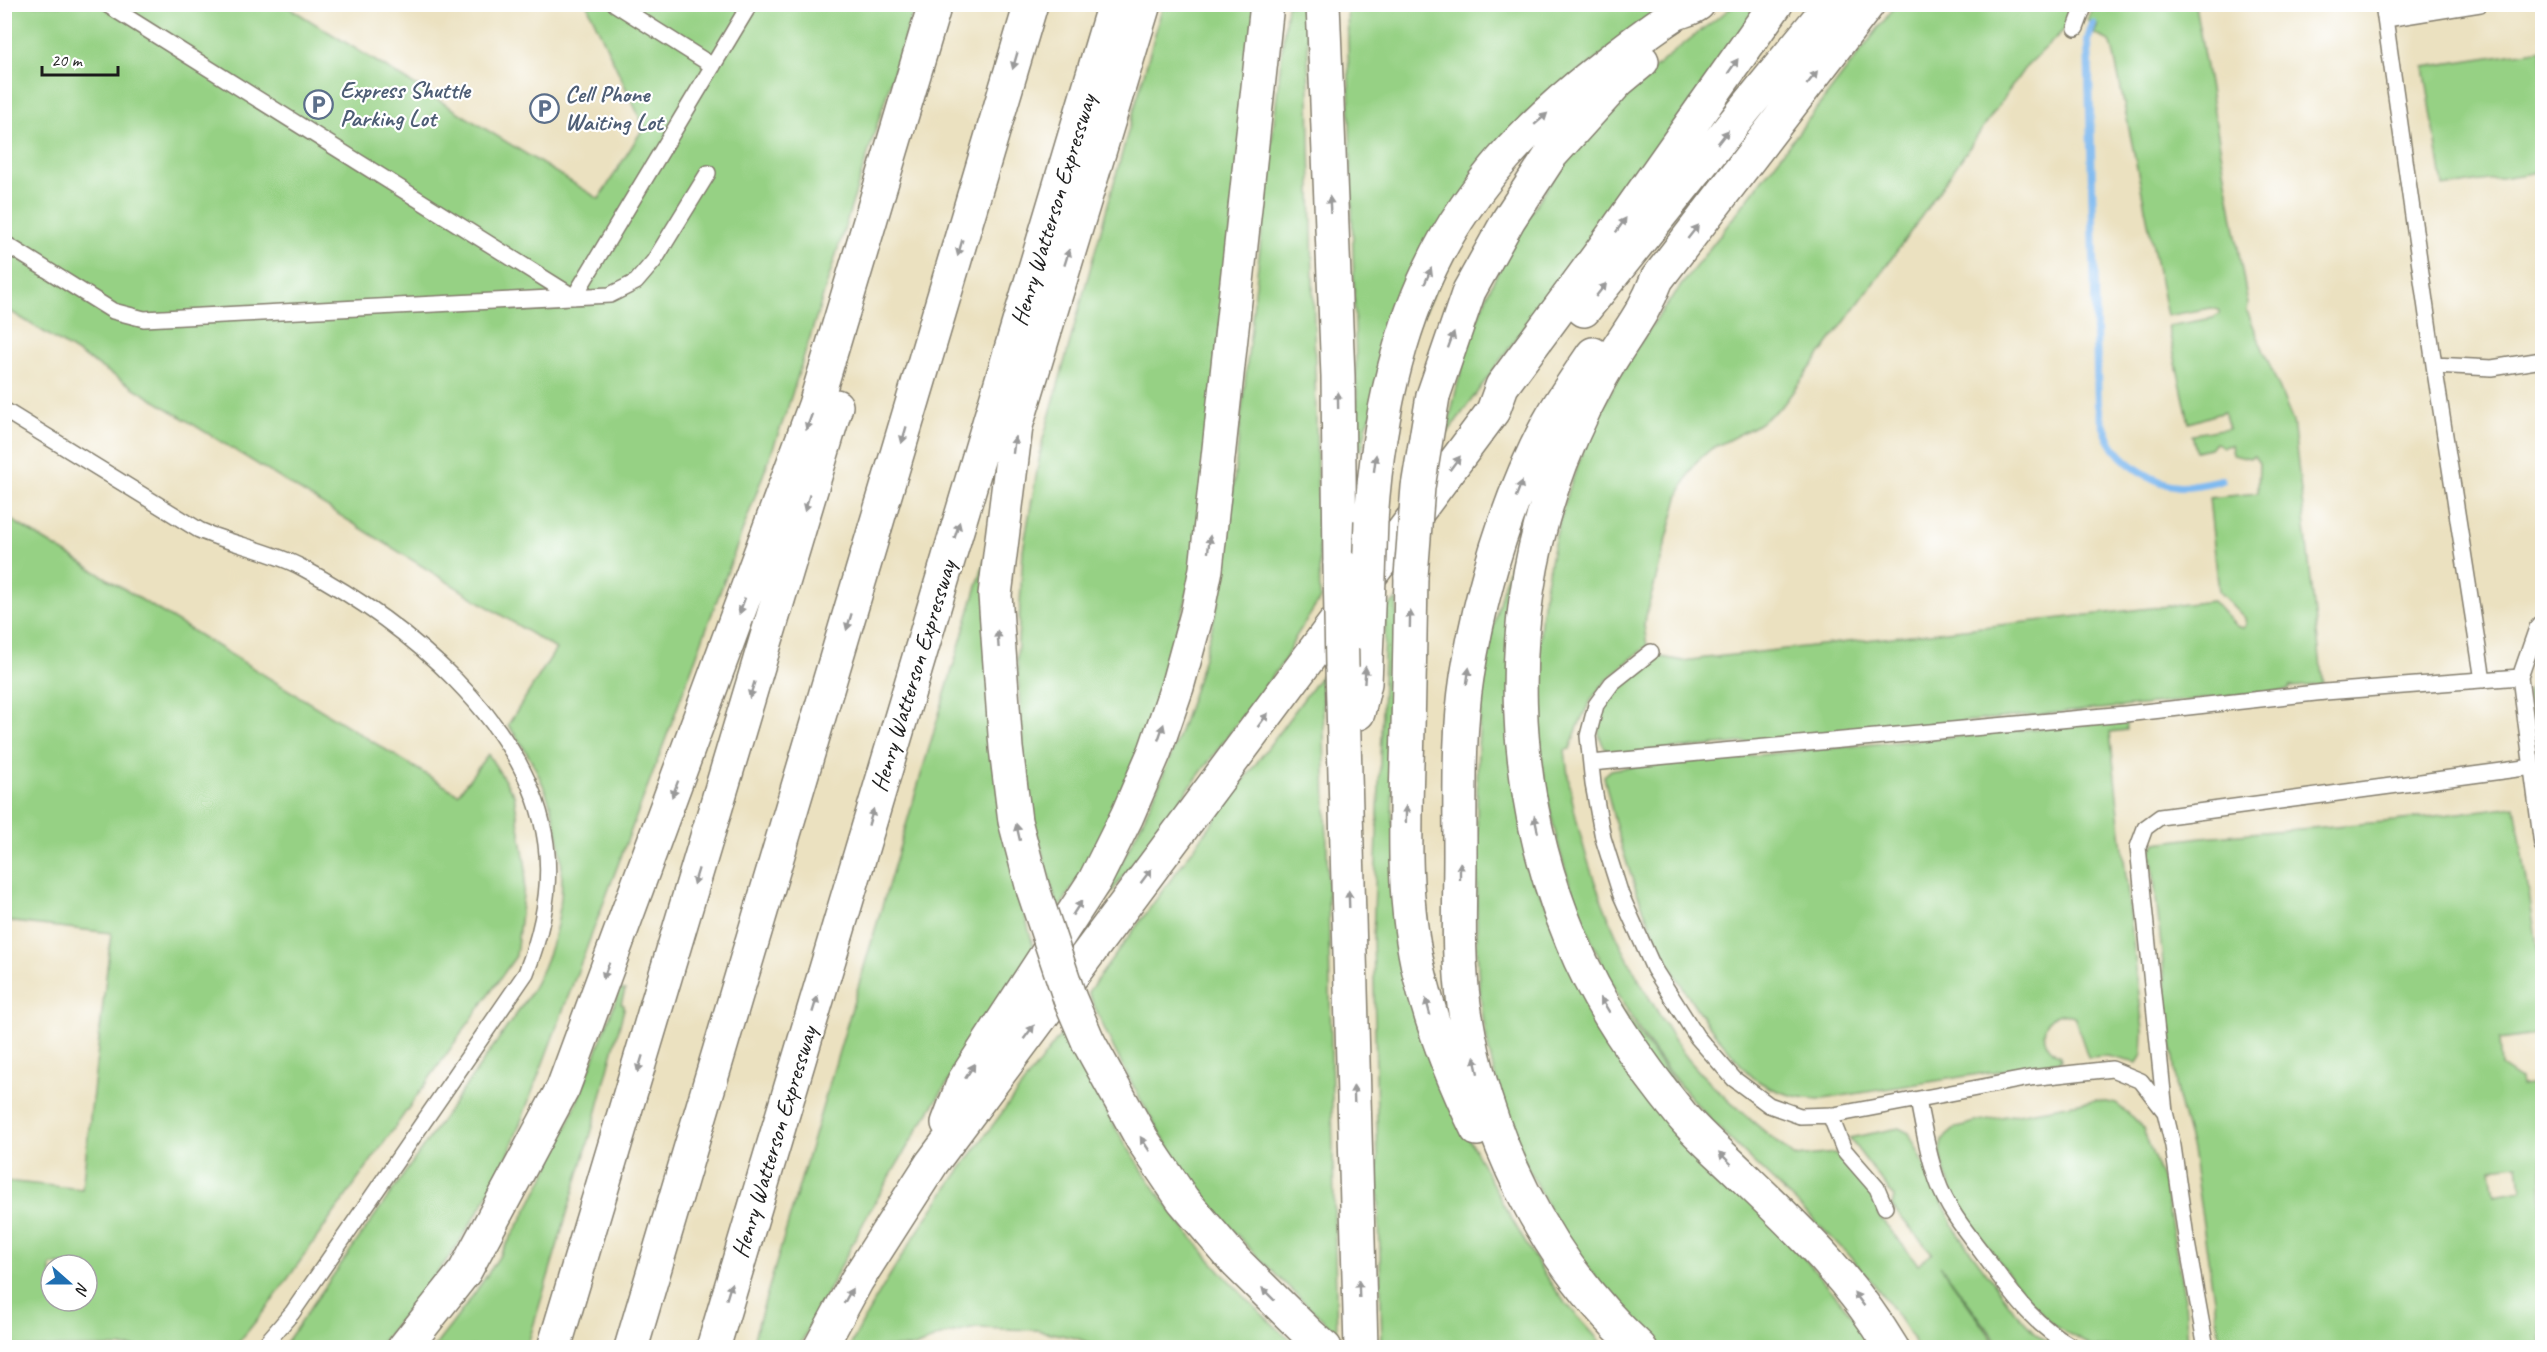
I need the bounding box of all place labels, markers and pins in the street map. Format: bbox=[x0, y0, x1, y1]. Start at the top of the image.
place label: Express Shuttle Parking Lot bbox=[340, 75, 472, 133]
place label: Cell Phone Waiting Lot bbox=[565, 79, 666, 137]
parking icon: Express Shuttle Parking Lot bbox=[303, 88, 335, 120]
parking icon: Cell Phone Waiting Lot bbox=[528, 92, 560, 124]

